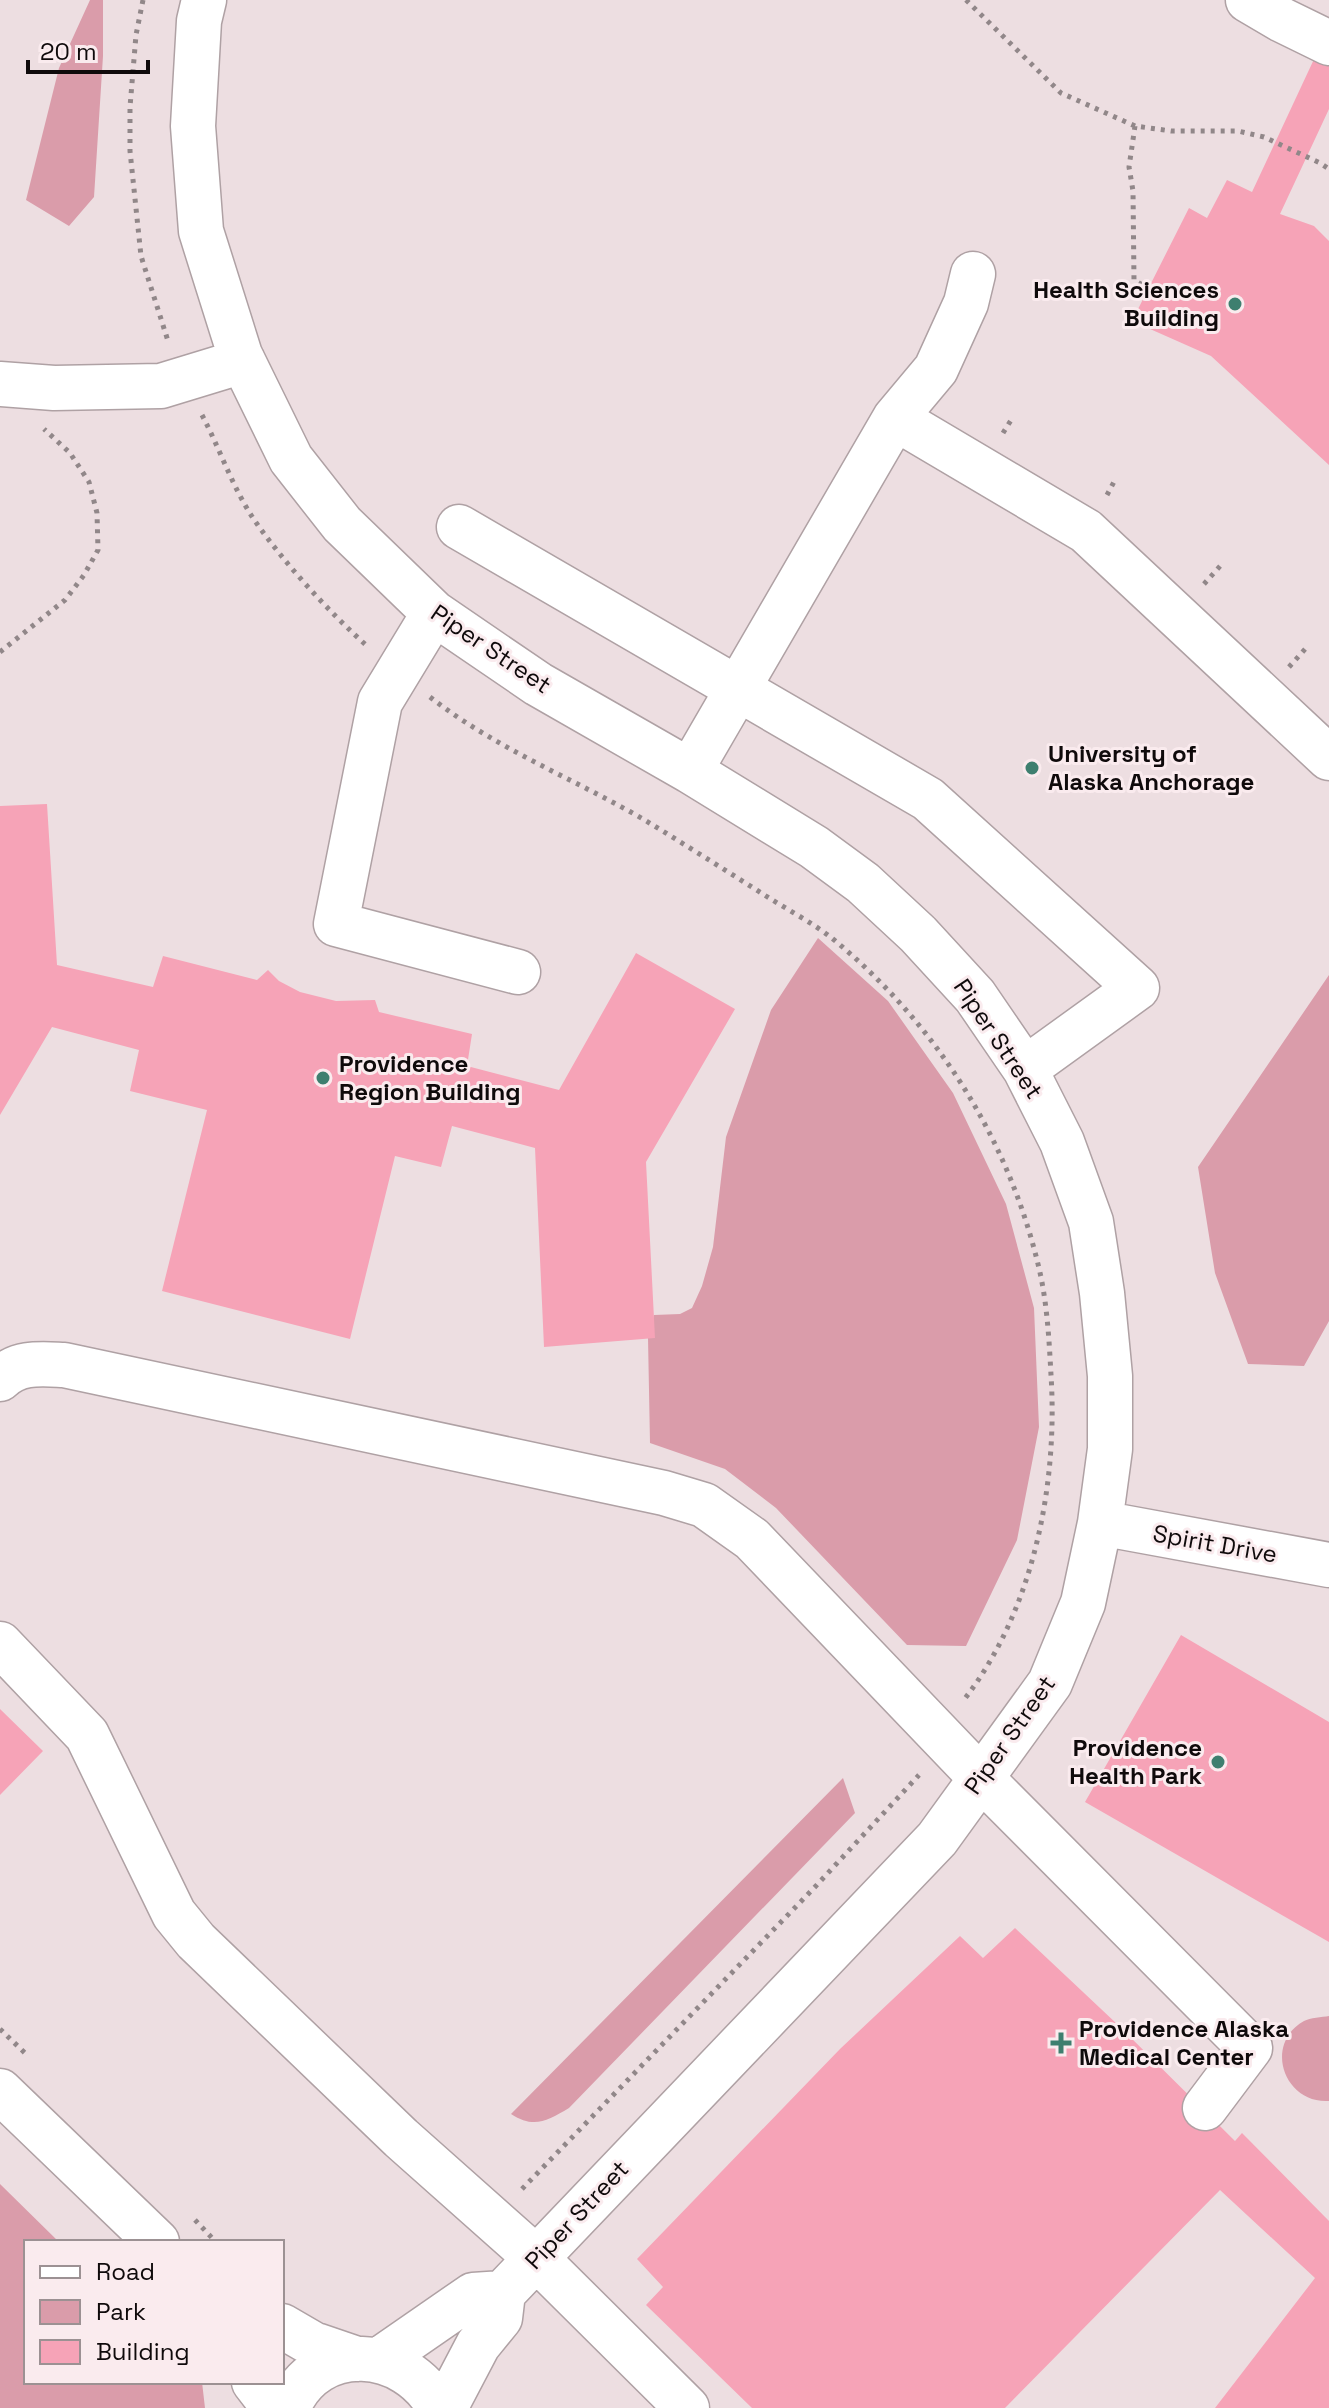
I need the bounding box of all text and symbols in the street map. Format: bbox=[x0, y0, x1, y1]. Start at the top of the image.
scale bar bbox=[28, 24, 148, 74]
text: 20 m bbox=[40, 36, 97, 67]
place label: Health Sciences Building bbox=[1033, 274, 1219, 333]
marker: Health Sciences Building bbox=[1226, 295, 1244, 313]
street label: Piper Street bbox=[425, 597, 557, 700]
place label: University of Alaska Anchorage bbox=[1048, 738, 1254, 797]
marker: University of Alaska Anchorage bbox=[1023, 759, 1041, 777]
street label: Piper Street bbox=[947, 973, 1050, 1105]
place label: Providence Region Building bbox=[339, 1048, 521, 1107]
marker: Providence Region Building bbox=[314, 1069, 332, 1087]
street label: Spirit Drive bbox=[1151, 1517, 1280, 1570]
street label: Piper Street bbox=[957, 1669, 1062, 1800]
place label: Providence Health Park bbox=[1069, 1732, 1202, 1791]
marker: Providence Health Park bbox=[1209, 1753, 1227, 1771]
place label: Providence Alaska Medical Center bbox=[1079, 2013, 1289, 2072]
marker: Providence Alaska Medical Center bbox=[1050, 2032, 1072, 2054]
street label: Piper Street bbox=[518, 2153, 635, 2276]
legend bbox=[24, 2240, 284, 2384]
text: Road bbox=[96, 2256, 155, 2287]
text: Park bbox=[96, 2296, 146, 2327]
text: Building bbox=[96, 2336, 190, 2367]

